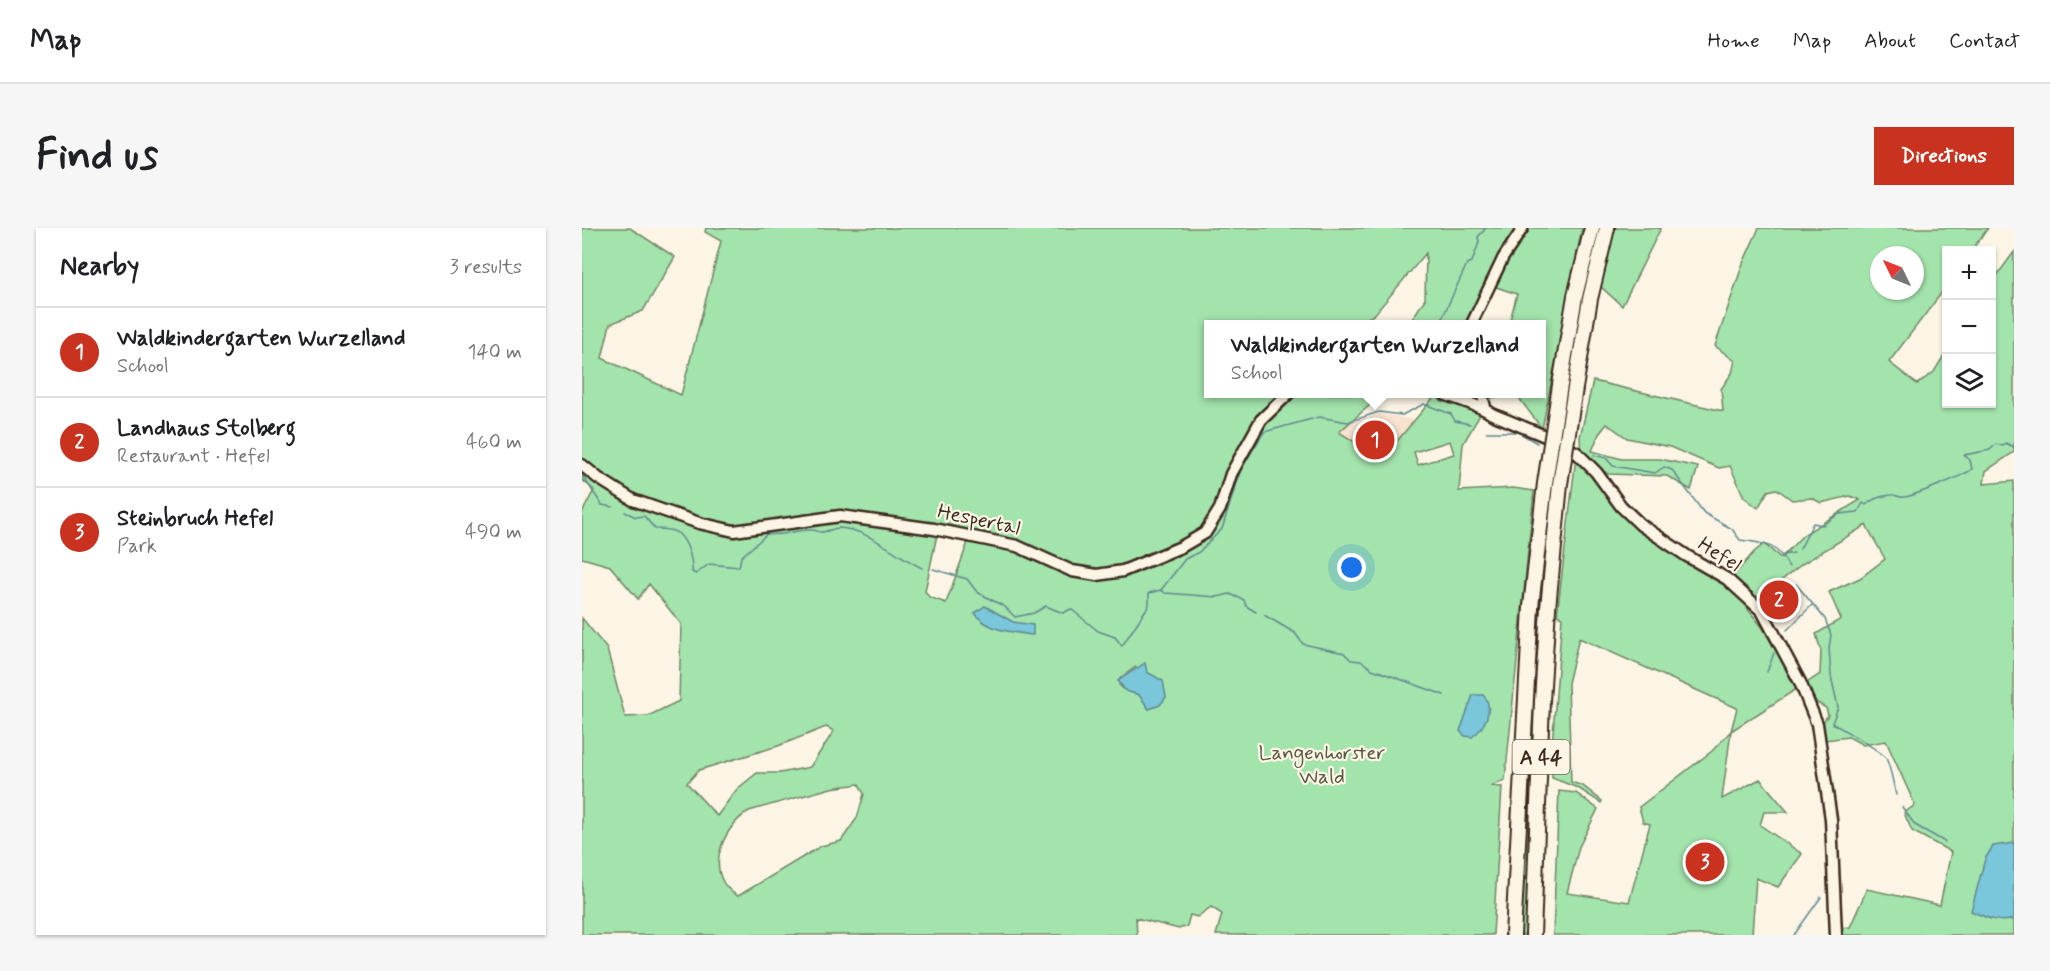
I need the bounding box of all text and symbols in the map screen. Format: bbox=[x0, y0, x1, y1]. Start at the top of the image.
text: Map bbox=[30, 23, 81, 60]
text: Home bbox=[1708, 27, 1760, 55]
text: Map bbox=[1793, 27, 1831, 55]
text: About bbox=[1864, 27, 1916, 55]
text: Contact bbox=[1949, 27, 2020, 55]
button: Directions bbox=[1874, 127, 2014, 185]
text: Find us bbox=[36, 129, 158, 184]
north arrow bbox=[1870, 246, 1924, 300]
map controls bbox=[1942, 246, 1996, 408]
button: + bbox=[1942, 246, 1996, 300]
text: Nearby bbox=[60, 250, 139, 284]
text: 3 results bbox=[450, 254, 522, 281]
button: − bbox=[1942, 300, 1996, 354]
popup bbox=[1204, 320, 1546, 398]
text: Waldkindergarten Wurzelland bbox=[117, 325, 405, 353]
text: Waldkindergarten Wurzelland bbox=[1231, 332, 1519, 360]
text: 1 bbox=[75, 339, 84, 366]
text: 140 m bbox=[468, 339, 522, 366]
text: School bbox=[117, 353, 169, 380]
button: layers bbox=[1942, 354, 1996, 408]
text: School bbox=[1231, 360, 1283, 387]
text: Landhaus Stolberg bbox=[117, 415, 296, 443]
pin: 1 bbox=[1356, 418, 1394, 462]
text: 2 bbox=[75, 429, 84, 456]
text: 460 m bbox=[466, 429, 522, 456]
text: Restaurant · Hefel bbox=[117, 443, 270, 470]
street label: Hespertal bbox=[935, 498, 1023, 542]
text: Steinbruch Hefel bbox=[117, 505, 273, 533]
text: 3 bbox=[75, 519, 84, 546]
text: 490 m bbox=[465, 519, 522, 546]
street label: Hefel bbox=[1692, 531, 1747, 579]
text: Park bbox=[117, 533, 157, 560]
your location bbox=[1337, 553, 1366, 582]
pin: 2 bbox=[1760, 578, 1798, 622]
park label: Langenhorster Wald bbox=[1259, 739, 1386, 791]
road number: A 44 bbox=[1512, 740, 1570, 774]
pin: 3 bbox=[1686, 840, 1724, 884]

